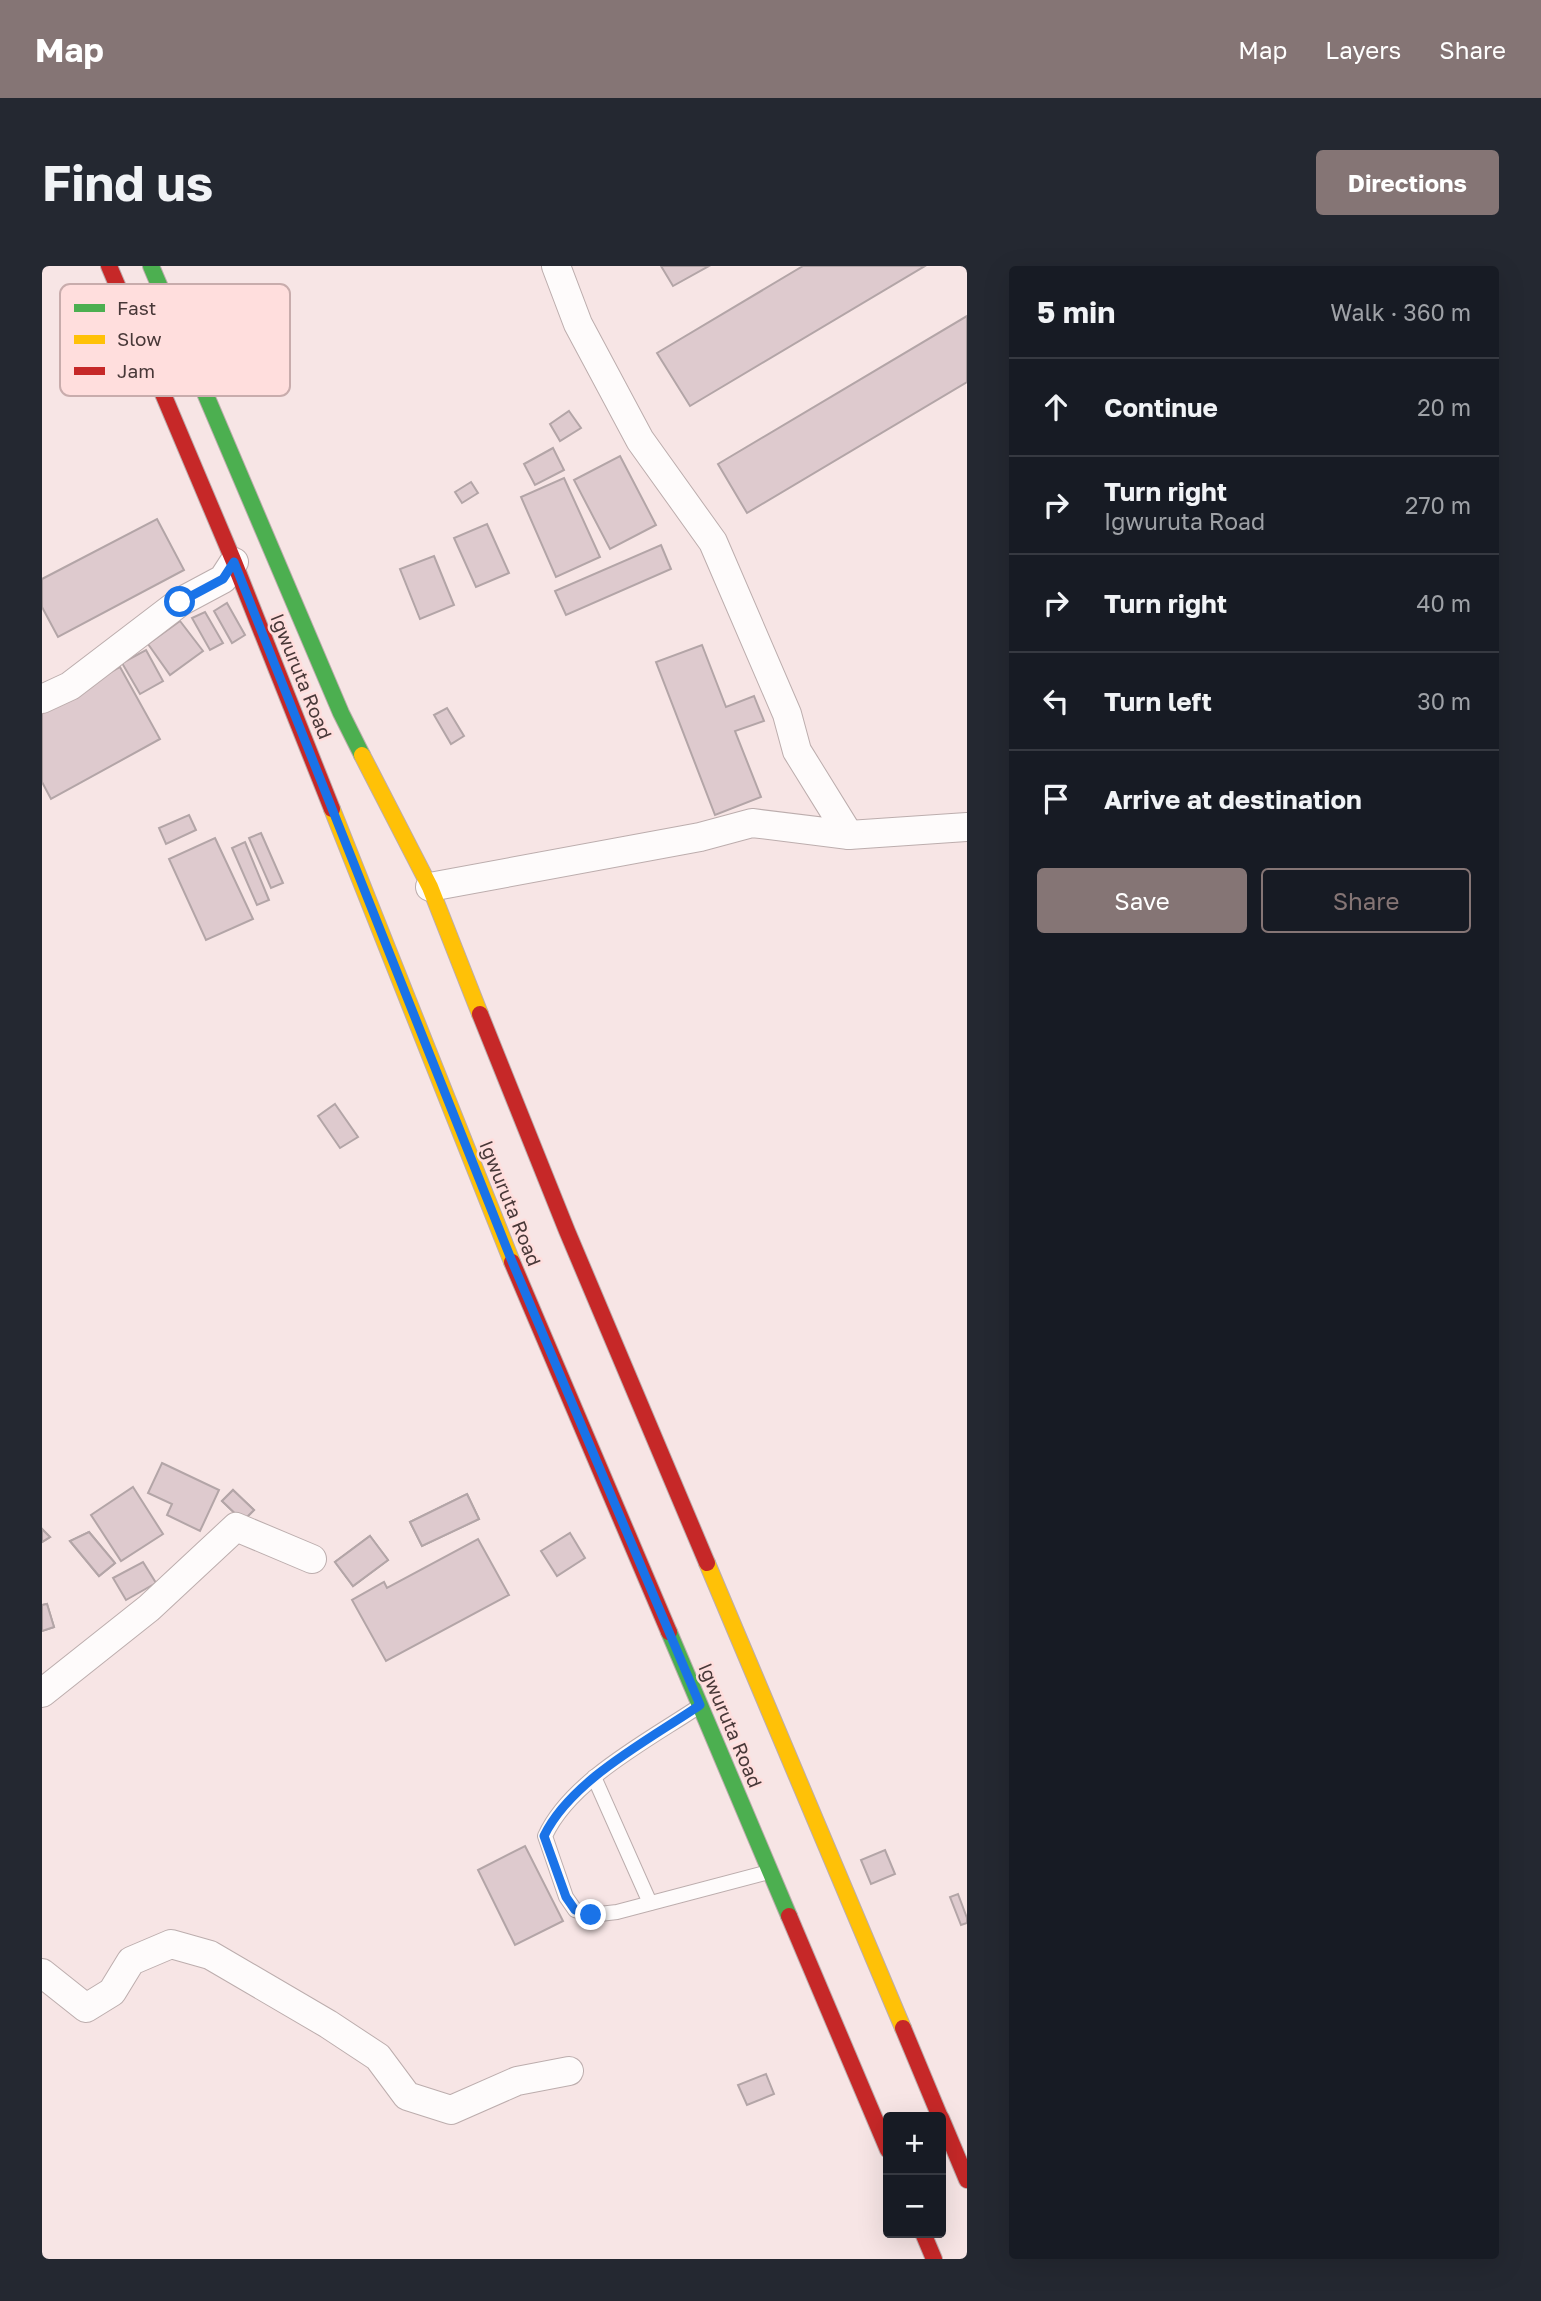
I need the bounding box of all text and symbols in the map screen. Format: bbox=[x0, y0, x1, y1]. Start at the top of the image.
text: Map bbox=[35, 30, 104, 69]
text: Map bbox=[1238, 35, 1287, 64]
text: Layers bbox=[1325, 35, 1401, 64]
text: Share bbox=[1439, 35, 1506, 64]
button: Directions bbox=[1316, 150, 1499, 215]
text: Find us bbox=[42, 153, 213, 212]
legend bbox=[60, 284, 290, 396]
text: 5 min bbox=[1037, 294, 1115, 330]
text: Fast bbox=[117, 296, 156, 319]
text: Walk · 360 m bbox=[1330, 298, 1471, 326]
text: Slow bbox=[117, 327, 162, 350]
text: Jam bbox=[117, 359, 155, 382]
icon: ahead bbox=[1037, 388, 1075, 426]
text: Continue bbox=[1104, 392, 1218, 423]
text: 20 m bbox=[1417, 393, 1471, 421]
text: Turn right bbox=[1104, 476, 1227, 507]
icon: right bbox=[1037, 486, 1075, 524]
text: 270 m bbox=[1405, 491, 1471, 519]
text: Igwuruta Road bbox=[1104, 507, 1265, 535]
icon: right bbox=[1037, 584, 1075, 622]
route start bbox=[164, 586, 195, 617]
text: Turn right bbox=[1104, 588, 1227, 619]
text: 40 m bbox=[1417, 589, 1471, 617]
street label: Igwuruta Road bbox=[266, 610, 338, 742]
icon: left bbox=[1037, 682, 1075, 720]
text: Turn left bbox=[1104, 686, 1212, 717]
text: 30 m bbox=[1417, 687, 1471, 715]
icon: arrive bbox=[1037, 780, 1075, 818]
text: Arrive at destination bbox=[1104, 784, 1362, 815]
button: Save bbox=[1037, 868, 1247, 933]
button: Share bbox=[1261, 868, 1471, 933]
street label: Igwuruta Road bbox=[475, 1137, 547, 1269]
street label: Igwuruta Road bbox=[694, 1659, 768, 1791]
route end bbox=[575, 1899, 606, 1930]
map controls bbox=[883, 2112, 946, 2238]
button: + bbox=[883, 2112, 946, 2175]
button: − bbox=[883, 2175, 946, 2238]

